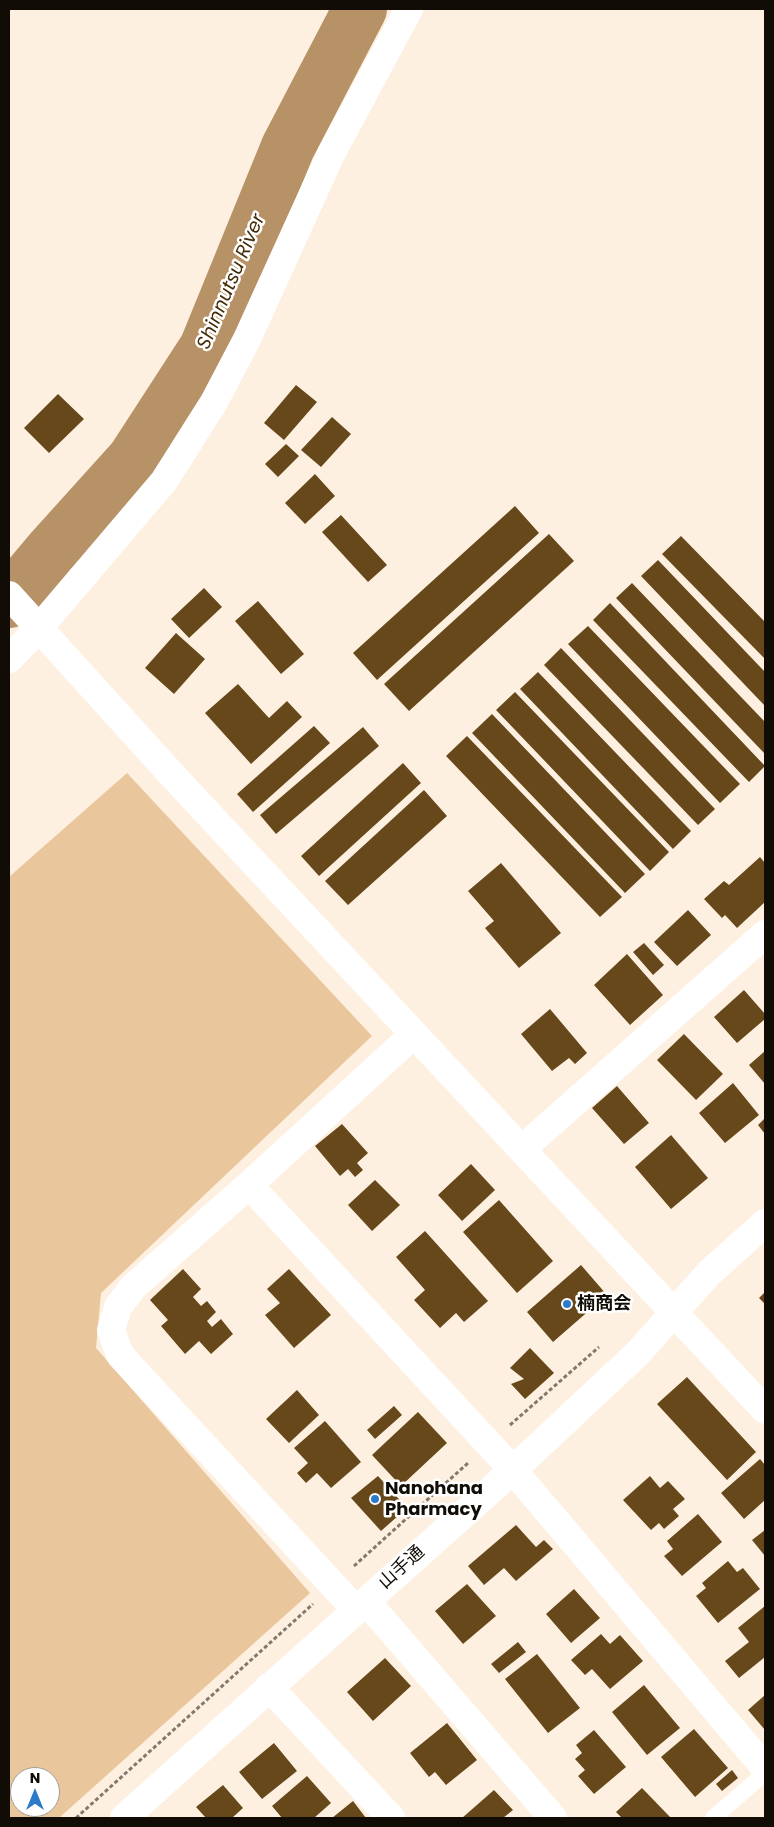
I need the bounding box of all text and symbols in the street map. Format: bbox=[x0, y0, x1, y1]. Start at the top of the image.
water label: Shinnutsu River bbox=[193, 211, 271, 353]
place label: 楠商会 bbox=[577, 1293, 631, 1315]
marker: 楠商会 bbox=[561, 1298, 573, 1310]
place label: Nanohana Pharmacy bbox=[385, 1478, 483, 1520]
marker: Nanohana Pharmacy bbox=[369, 1493, 381, 1505]
street label: 山手通 bbox=[375, 1542, 429, 1594]
north arrow bbox=[10, 1767, 60, 1817]
text: N bbox=[30, 1768, 40, 1788]

